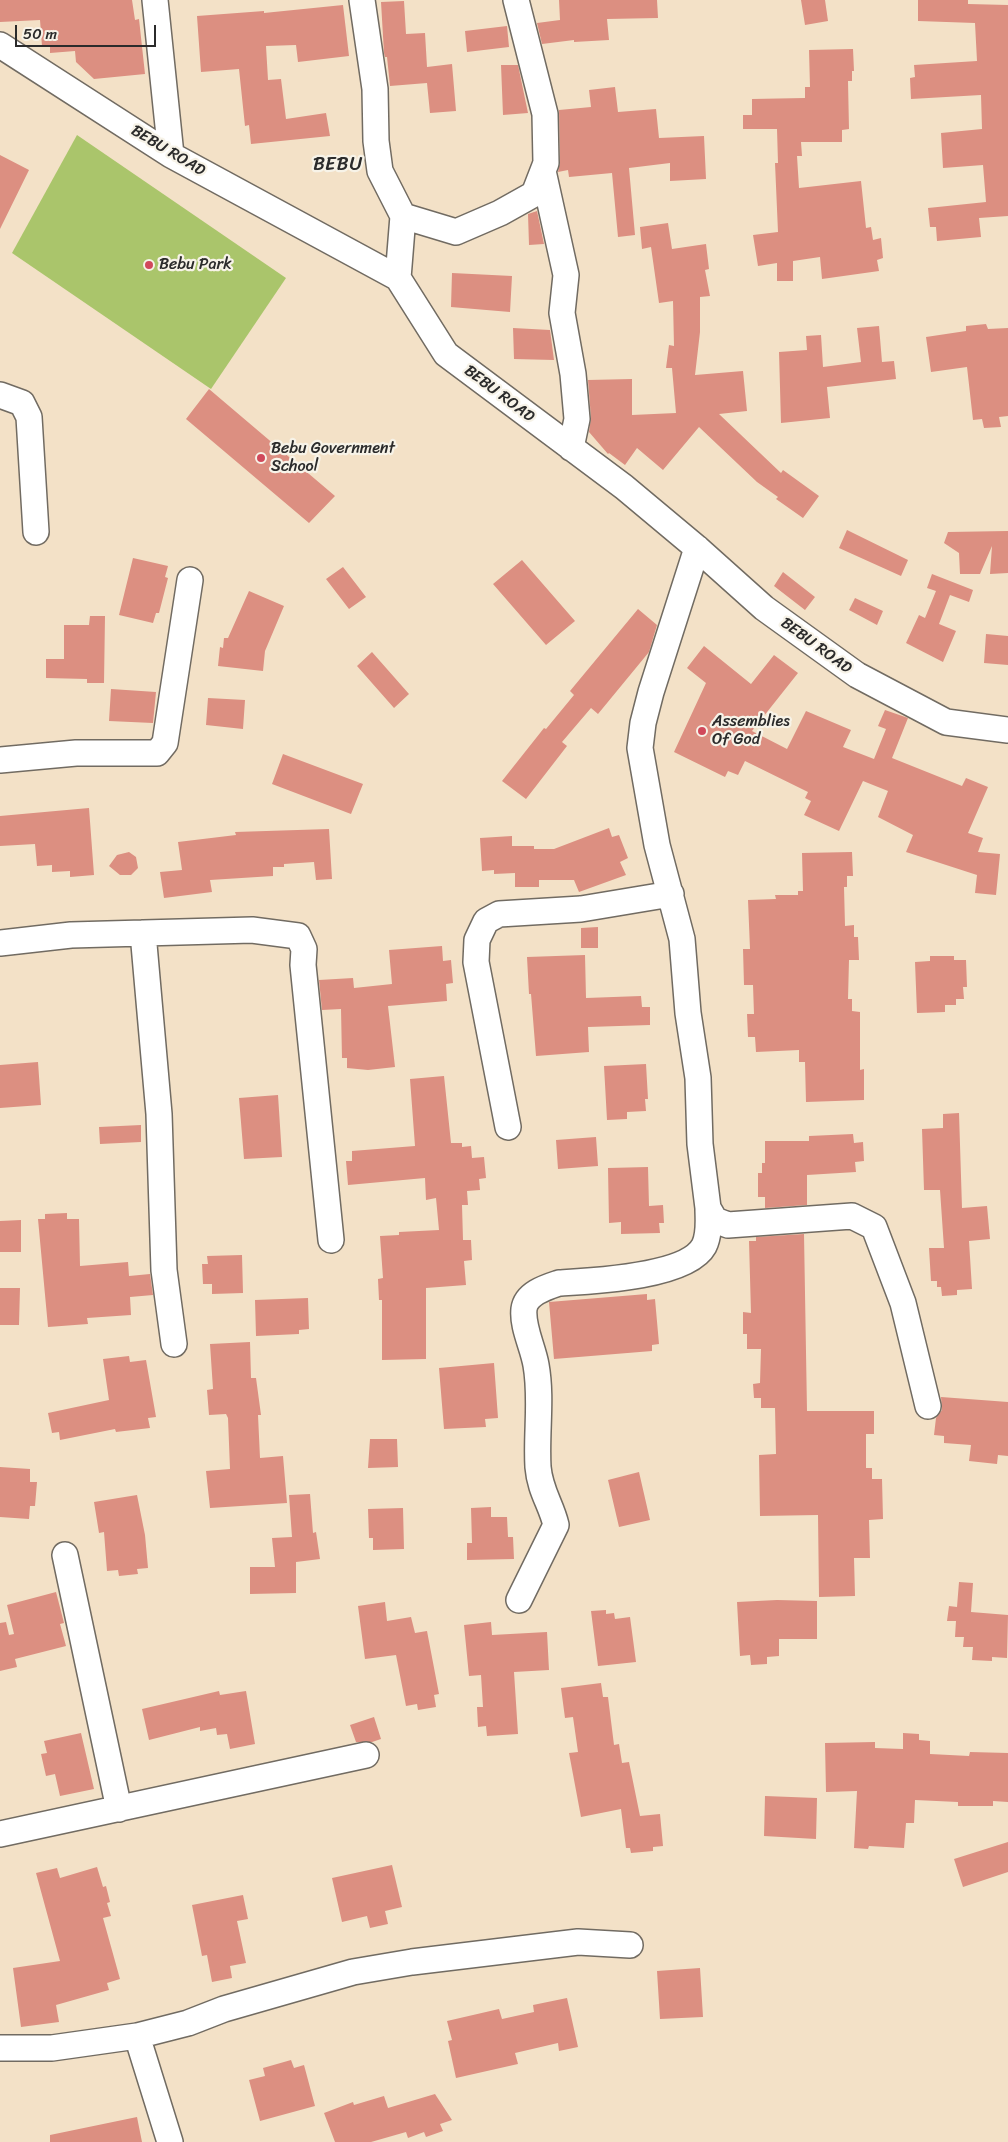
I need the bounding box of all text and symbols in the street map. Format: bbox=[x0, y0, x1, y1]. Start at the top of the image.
scale bar bbox=[18, 15, 159, 47]
text: 50 m bbox=[23, 21, 57, 47]
street label: BEBU ROAD bbox=[127, 121, 209, 181]
district label: BEBU bbox=[312, 154, 364, 176]
place label: Bebu Park bbox=[159, 255, 232, 275]
marker: Bebu Park bbox=[143, 259, 155, 271]
street label: BEBU ROAD bbox=[460, 361, 538, 427]
place label: Bebu Government School bbox=[271, 439, 395, 477]
marker: Bebu Government School bbox=[255, 452, 267, 464]
street label: BEBU ROAD bbox=[777, 614, 855, 678]
place label: Assemblies Of God bbox=[712, 712, 790, 750]
marker: Assemblies Of God bbox=[696, 725, 708, 737]

